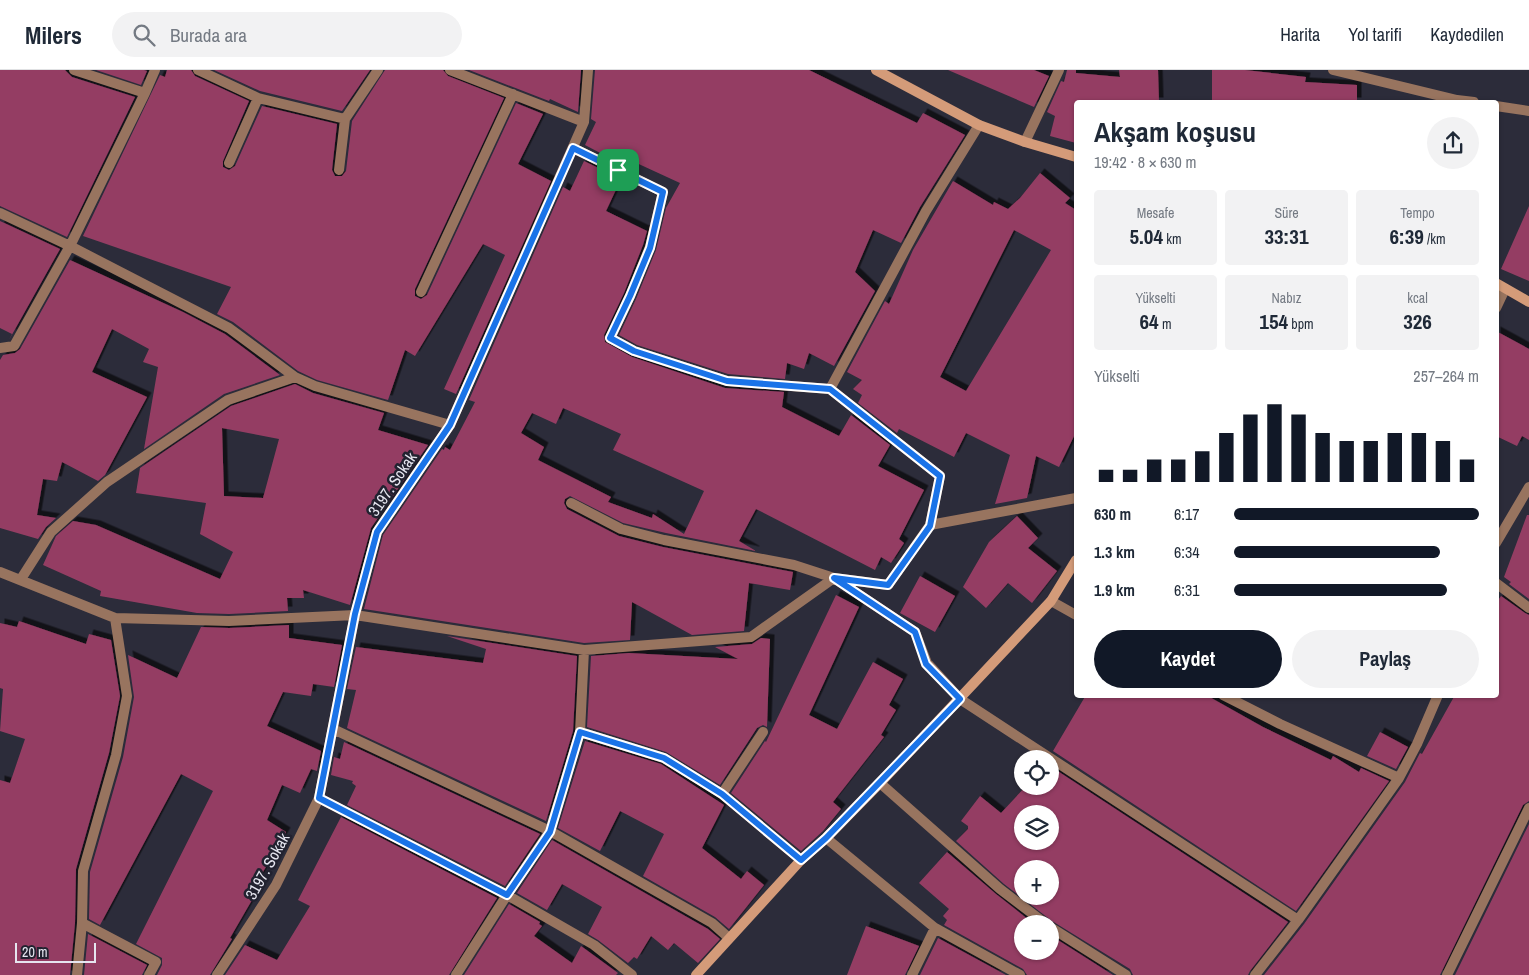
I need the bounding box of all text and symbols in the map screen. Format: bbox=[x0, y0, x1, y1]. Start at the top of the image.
search box bbox=[112, 12, 462, 57]
text: Milers bbox=[25, 19, 82, 51]
icon: search bbox=[130, 21, 158, 49]
text: Burada ara bbox=[170, 22, 247, 48]
text: Harita bbox=[1280, 22, 1320, 47]
text: Yol tarifi bbox=[1348, 22, 1402, 47]
text: Kaydedilen bbox=[1430, 22, 1504, 47]
text: Akşam koşusu bbox=[1094, 113, 1256, 151]
button: share bbox=[1427, 117, 1479, 169]
pin bbox=[597, 149, 639, 191]
text: 19:42 · 8 × 630 m bbox=[1094, 151, 1197, 173]
icon: arrive bbox=[604, 156, 632, 184]
text: Mesafe bbox=[1137, 204, 1174, 222]
text: Süre bbox=[1274, 204, 1299, 222]
text: Tempo bbox=[1400, 204, 1435, 222]
text: 5.04 bbox=[1129, 222, 1163, 251]
text: 33:31 bbox=[1264, 222, 1309, 251]
text: 6:39 bbox=[1389, 222, 1424, 251]
text: km bbox=[1163, 230, 1182, 248]
text: /km bbox=[1424, 230, 1446, 248]
text: Yükselti bbox=[1135, 289, 1176, 307]
text: Nabız bbox=[1272, 289, 1302, 307]
text: kcal bbox=[1407, 289, 1428, 307]
text: 64 bbox=[1140, 307, 1159, 336]
text: 154 bbox=[1259, 307, 1288, 336]
text: 326 bbox=[1403, 307, 1432, 336]
text: m bbox=[1159, 315, 1171, 333]
text: bpm bbox=[1288, 315, 1314, 333]
text: Yükselti bbox=[1094, 365, 1140, 387]
text: 257–264 m bbox=[1413, 365, 1479, 387]
street label: 3197. Sokak bbox=[362, 447, 422, 520]
text: 630 m bbox=[1094, 503, 1131, 525]
text: 6:17 bbox=[1174, 503, 1200, 525]
text: 1.3 km bbox=[1094, 541, 1135, 563]
text: 6:34 bbox=[1174, 541, 1200, 563]
text: 1.9 km bbox=[1094, 579, 1135, 601]
text: 6:31 bbox=[1174, 579, 1200, 601]
button: Kaydet bbox=[1094, 630, 1282, 688]
button: Paylaş bbox=[1292, 630, 1479, 688]
map controls bbox=[1014, 750, 1059, 960]
button: locate bbox=[1014, 750, 1059, 795]
button: layers bbox=[1014, 805, 1059, 850]
street label: 3197. Sokak bbox=[240, 828, 295, 903]
button: + bbox=[1014, 860, 1059, 905]
button: − bbox=[1014, 915, 1059, 960]
scale bar bbox=[15, 940, 96, 963]
text: 20 m bbox=[22, 943, 48, 961]

